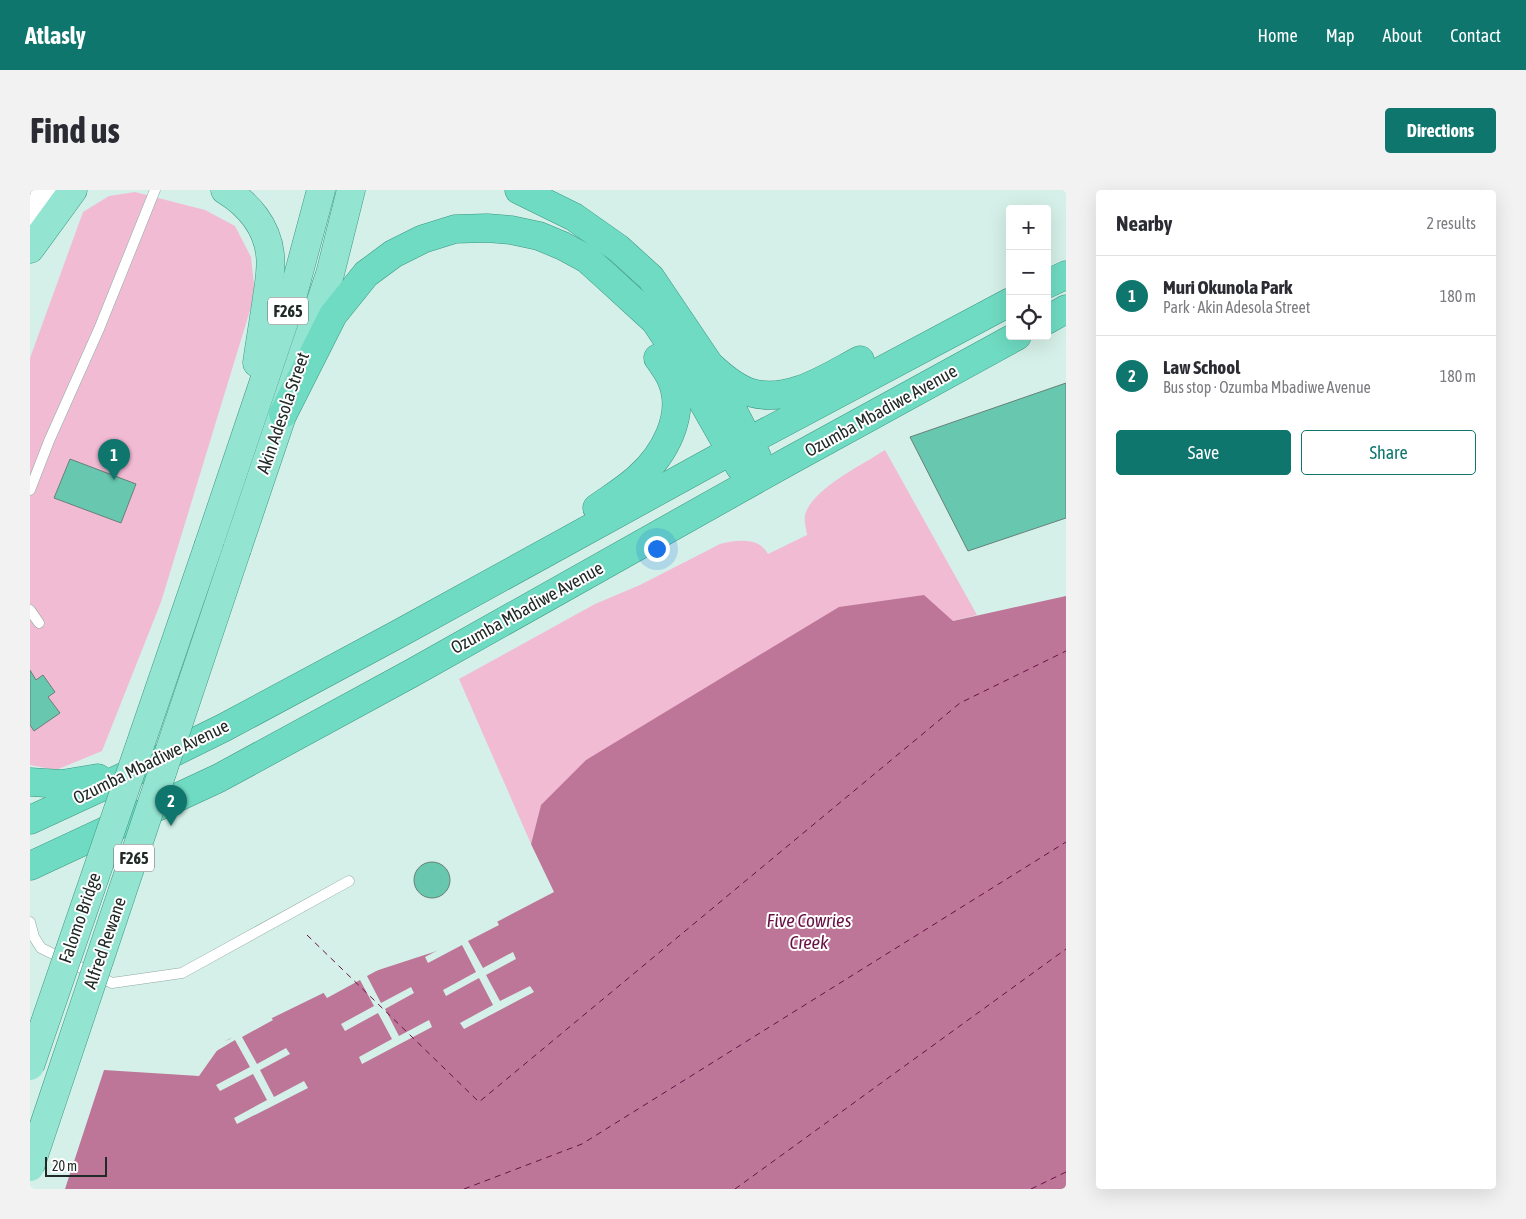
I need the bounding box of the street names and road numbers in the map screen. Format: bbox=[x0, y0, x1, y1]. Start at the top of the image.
road number: F265 bbox=[268, 298, 308, 324]
street label: Akin Adesola Street bbox=[252, 349, 313, 476]
street label: Ozumba Mbadiwe Avenue bbox=[801, 360, 960, 461]
street label: Ozumba Mbadiwe Avenue bbox=[447, 557, 606, 658]
street label: Ozumba Mbadiwe Avenue bbox=[69, 715, 232, 808]
road number: F265 bbox=[114, 844, 154, 871]
street label: Falomo Bridge bbox=[54, 870, 105, 966]
street label: Alfred Rewane bbox=[79, 894, 130, 992]

